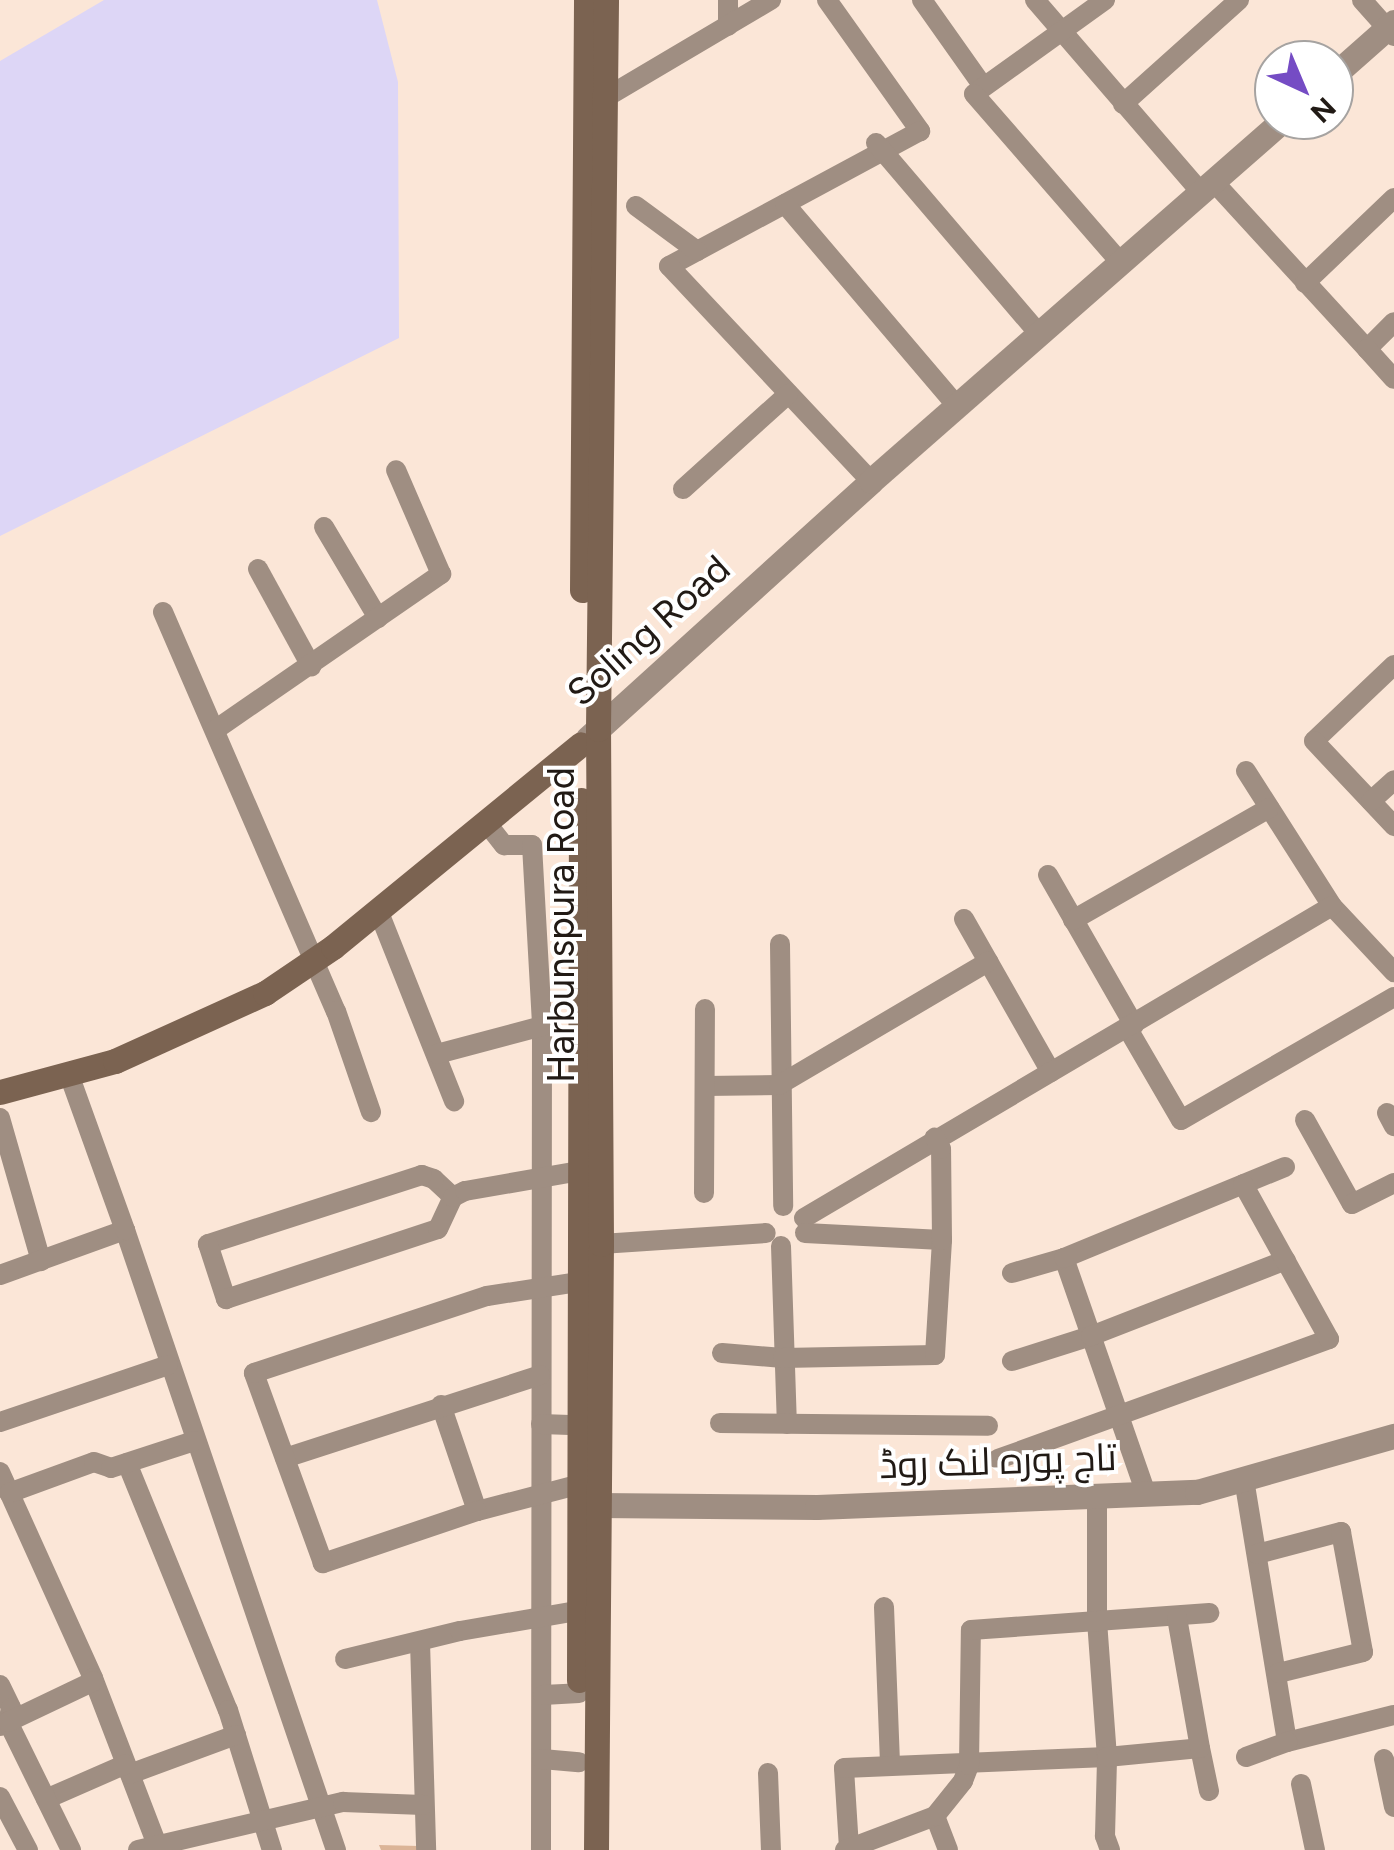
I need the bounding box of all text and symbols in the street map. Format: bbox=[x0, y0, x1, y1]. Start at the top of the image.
north arrow bbox=[1254, 40, 1354, 140]
text: N bbox=[1304, 90, 1343, 130]
street label: Soling Road bbox=[558, 546, 740, 716]
street label: Harbunspura Road bbox=[539, 767, 585, 1083]
street label: تاج پورہ لنک روڈ bbox=[878, 1435, 1118, 1489]

